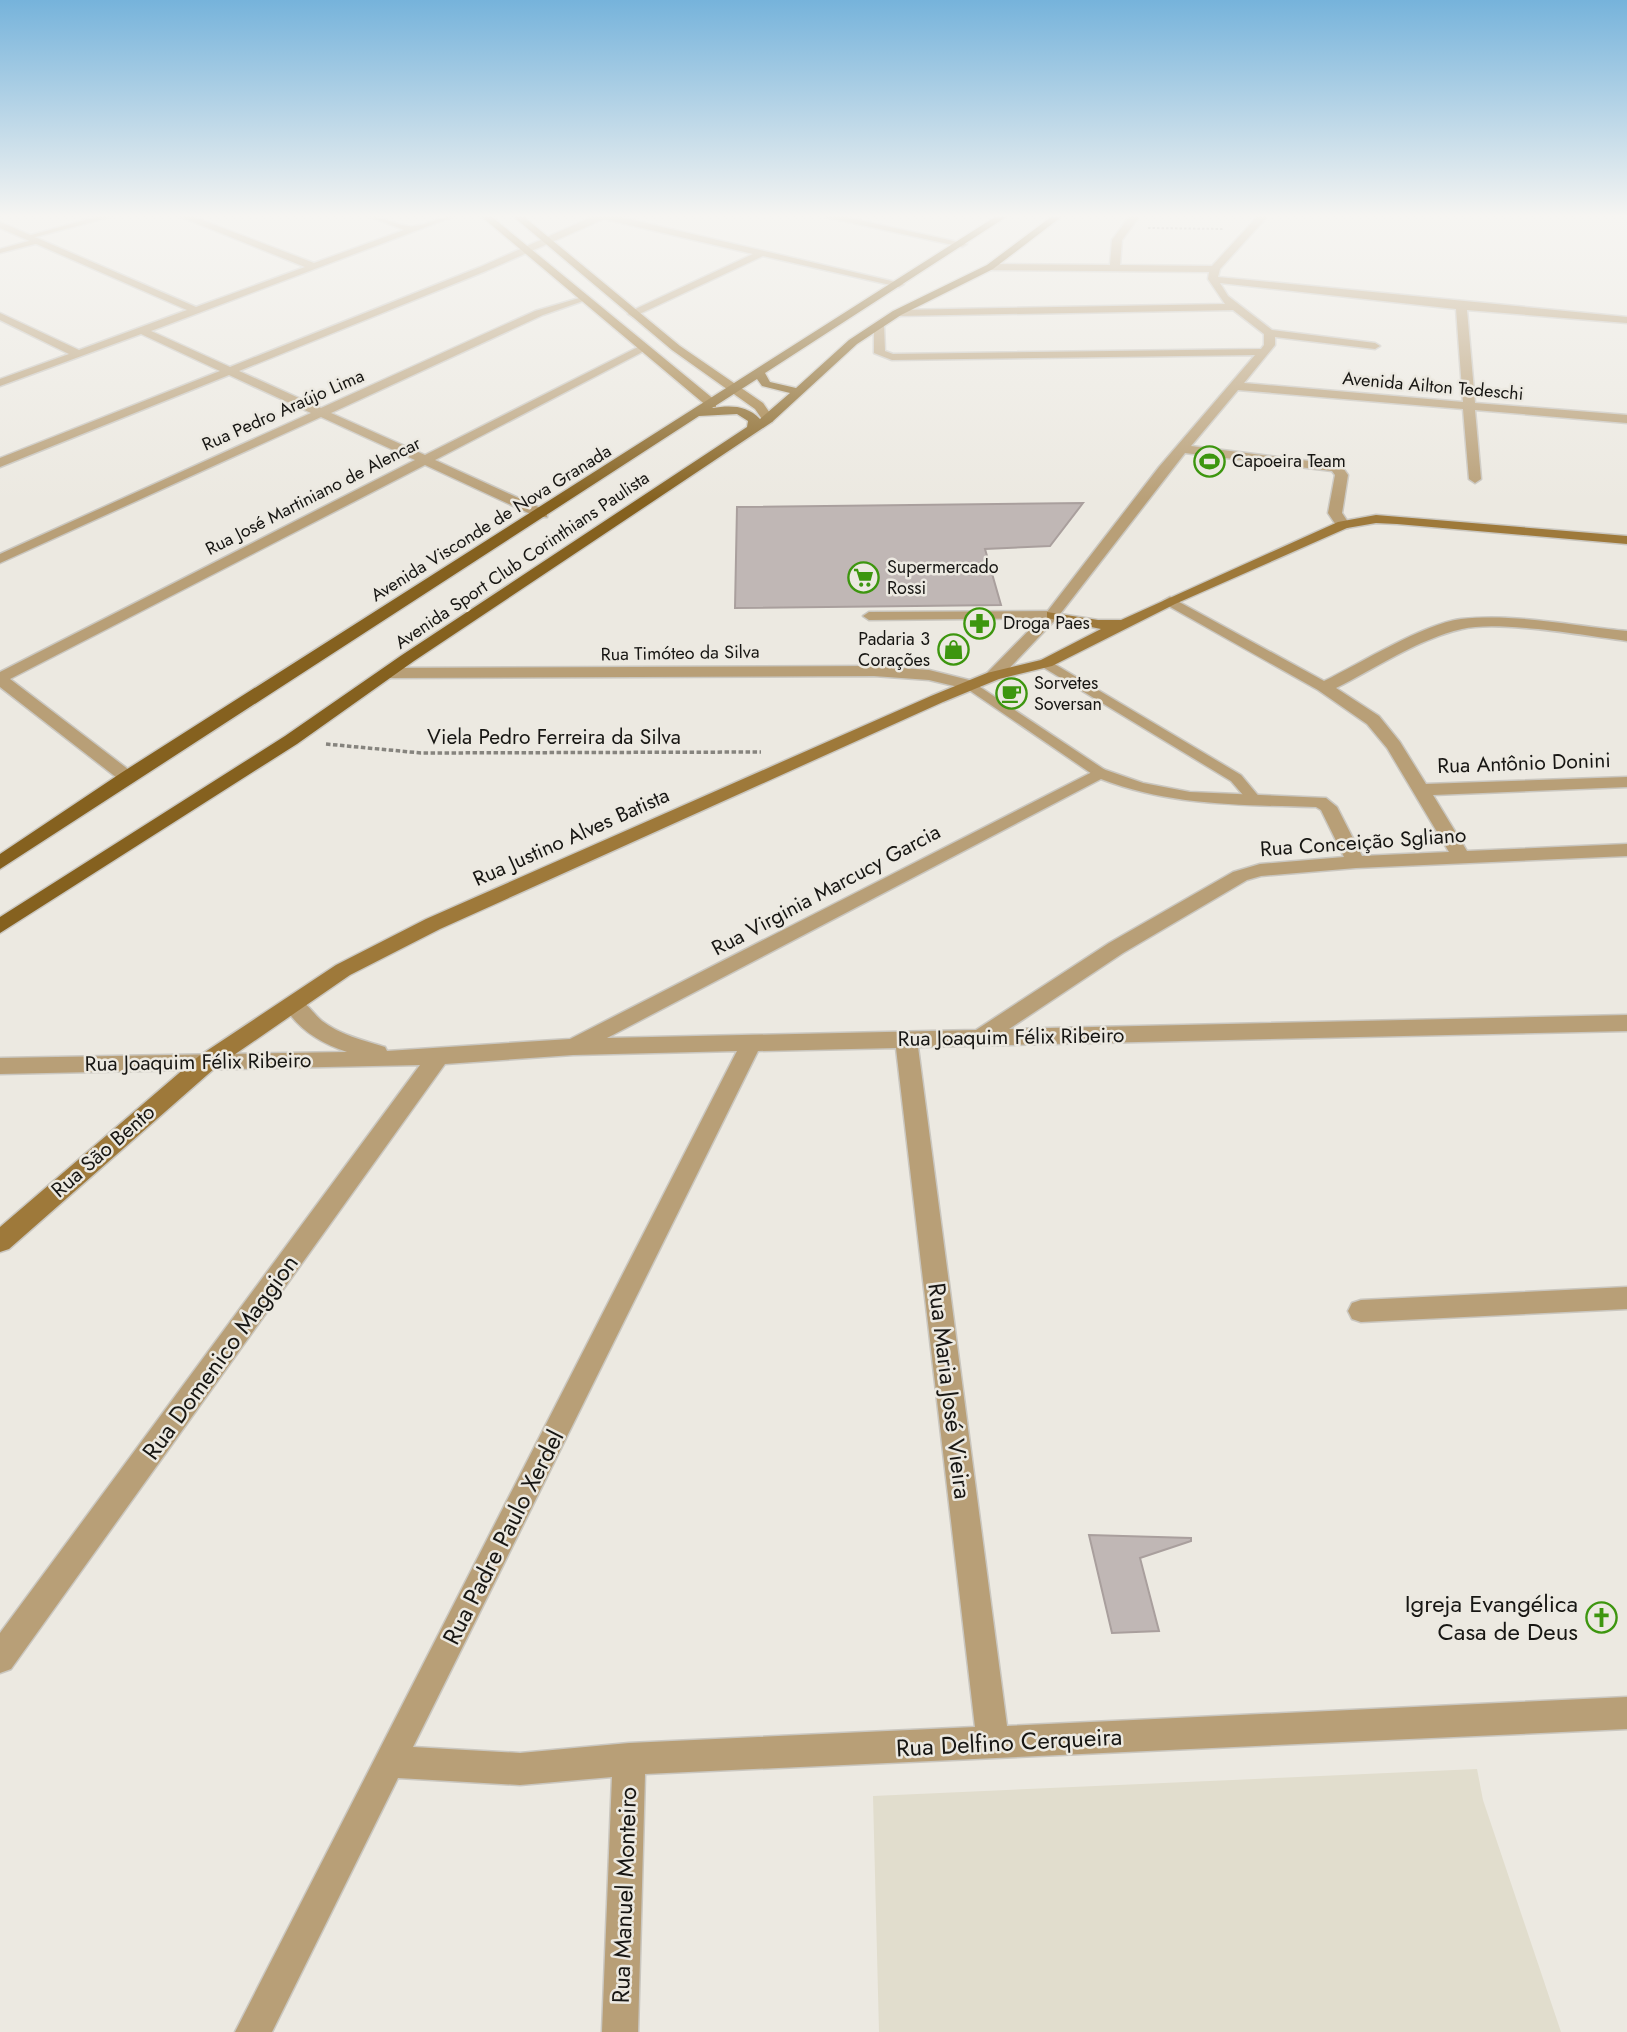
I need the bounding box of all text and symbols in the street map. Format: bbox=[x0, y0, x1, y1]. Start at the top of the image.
street label: Rua Pedro Araújo Lima bbox=[198, 363, 368, 457]
street label: Avenida Ailton Tedeschi bbox=[1342, 365, 1524, 407]
street label: Rua José Martiniano de Alencar bbox=[201, 430, 426, 562]
street label: Avenida Visconde de Nova Granada bbox=[366, 438, 616, 608]
sports icon: Capoeira Team bbox=[1192, 444, 1226, 478]
place label: Capoeira Team bbox=[1232, 448, 1346, 474]
street label: Avenida Sport Club Corinthians Paulista bbox=[390, 465, 654, 655]
place label: Supermercado Rossi bbox=[887, 554, 999, 601]
supermarket icon: Supermercado Rossi bbox=[847, 560, 881, 594]
pharmacy icon: Droga Paes bbox=[963, 606, 997, 640]
place label: Droga Paes bbox=[1003, 610, 1090, 636]
place label: Padaria 3 Corações bbox=[858, 626, 930, 673]
shop icon: Padaria 3 Corações bbox=[936, 632, 970, 666]
street label: Rua Timóteo da Silva bbox=[600, 639, 760, 667]
place label: Sorvetes Soversan bbox=[1034, 670, 1102, 717]
cafe icon: Sorvetes Soversan bbox=[994, 676, 1028, 710]
street label: Viela Pedro Ferreira da Silva bbox=[427, 722, 681, 752]
street label: Rua Antônio Donini bbox=[1437, 745, 1611, 781]
street label: Rua Justino Alves Batista bbox=[468, 780, 674, 894]
street label: Rua Virginia Marcucy Garcia bbox=[706, 817, 946, 963]
street label: Rua Conceição Sgliano bbox=[1259, 820, 1467, 864]
street label: Rua Joaquim Félix Ribeiro bbox=[897, 1020, 1125, 1054]
street label: Rua Joaquim Félix Ribeiro bbox=[84, 1045, 312, 1079]
street label: Rua São Bento bbox=[45, 1097, 161, 1205]
street label: Rua Domenico Maggion bbox=[133, 1247, 307, 1467]
street label: Rua Maria José Vieira bbox=[919, 1281, 981, 1501]
street label: Rua Padre Paulo Xerdel bbox=[434, 1423, 572, 1651]
place label: Igreja Evangélica Casa de Deus bbox=[1405, 1586, 1578, 1649]
church icon: Igreja Evangélica Casa de Deus bbox=[1584, 1600, 1618, 1634]
street label: Rua Delfino Cerqueira bbox=[895, 1719, 1123, 1765]
street label: Rua Manuel Monteiro bbox=[603, 1786, 645, 2004]

